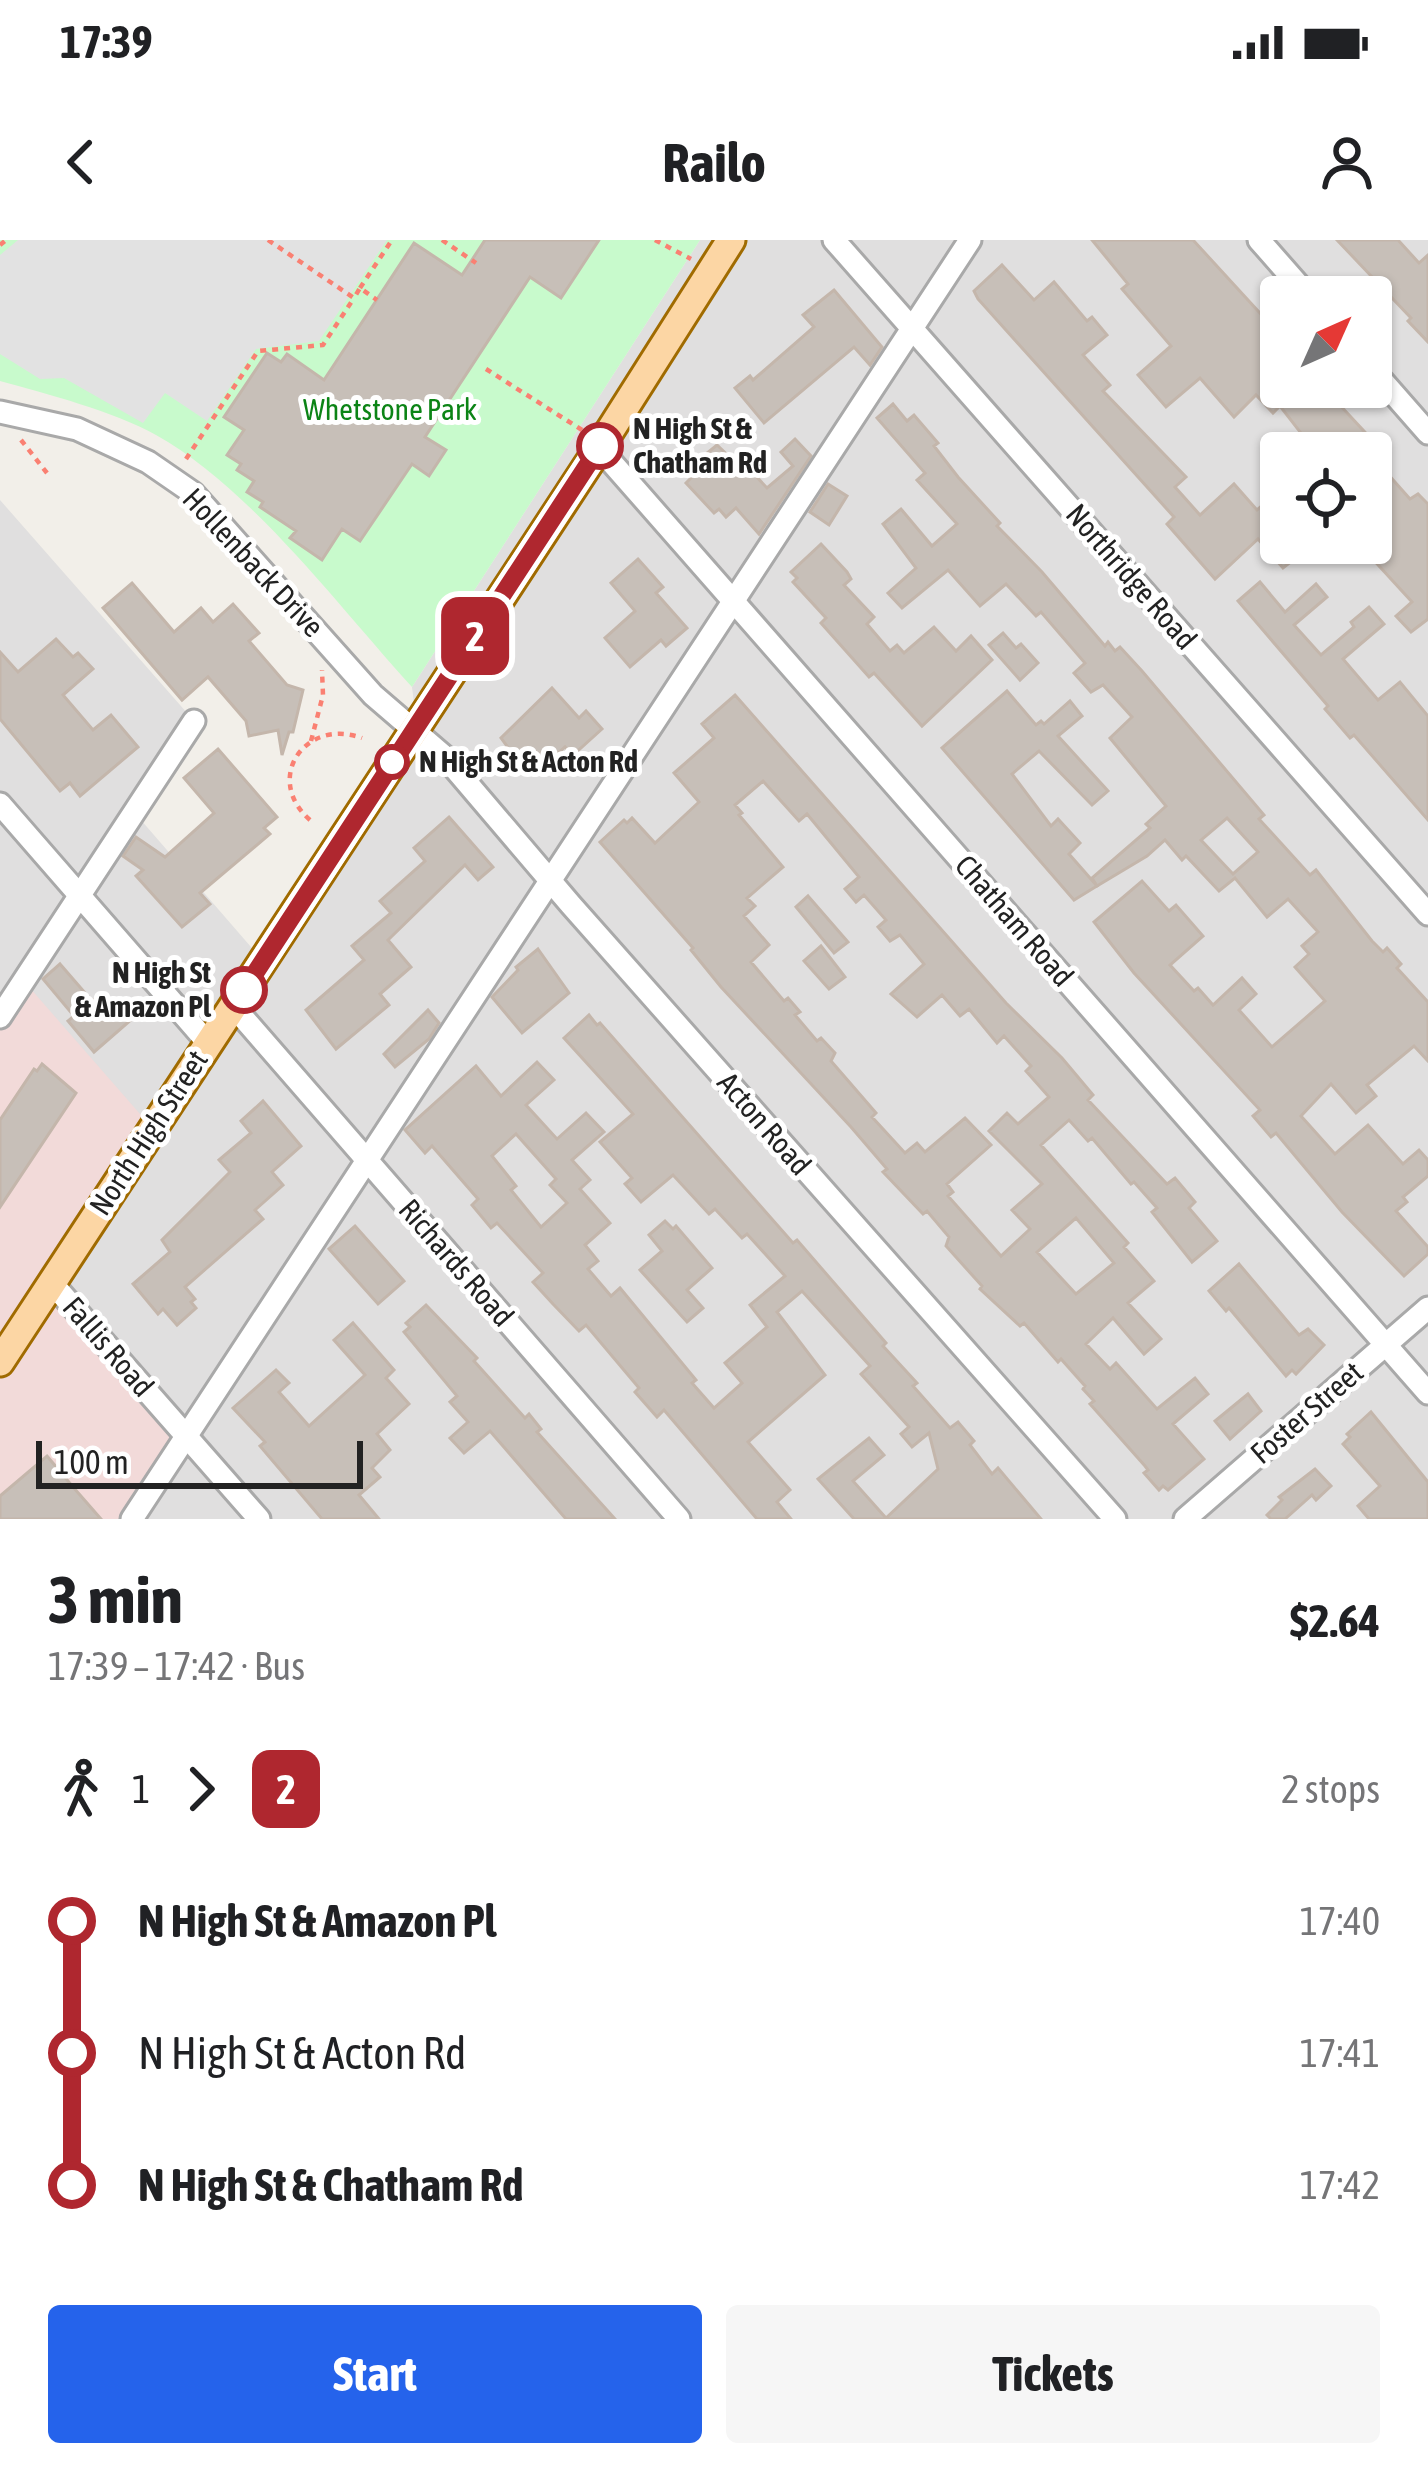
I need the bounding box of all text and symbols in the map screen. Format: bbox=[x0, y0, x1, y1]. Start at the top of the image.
text: 17:39 bbox=[60, 16, 153, 68]
icon: back bbox=[48, 129, 114, 195]
icon: person bbox=[1314, 129, 1380, 195]
text: Railo bbox=[662, 132, 766, 193]
north arrow bbox=[1260, 276, 1392, 408]
map controls bbox=[1260, 276, 1392, 564]
park label: Whetstone Park bbox=[303, 392, 477, 426]
place label: N High St & Chatham Rd bbox=[633, 411, 767, 479]
marker: N High St & Chatham Rd bbox=[578, 424, 622, 468]
button: locate bbox=[1260, 432, 1392, 564]
street label: Hollenback Drive bbox=[176, 481, 331, 643]
street label: Northridge Road bbox=[1060, 497, 1204, 656]
line badge: 2 bbox=[436, 597, 514, 675]
text: 2 bbox=[465, 612, 485, 660]
place label: N High St & Acton Rd bbox=[419, 744, 638, 778]
marker: N High St & Acton Rd bbox=[376, 746, 408, 778]
street label: Chatham Road bbox=[949, 848, 1081, 993]
place label: N High St & Amazon Pl bbox=[75, 955, 212, 1023]
marker: N High St & Amazon Pl bbox=[222, 968, 266, 1012]
street label: North High Street bbox=[82, 1044, 214, 1221]
street label: Acton Road bbox=[711, 1065, 818, 1181]
street label: Richards Road bbox=[393, 1192, 521, 1333]
street label: Fallis Road bbox=[56, 1290, 161, 1403]
street label: Foster Street bbox=[1244, 1355, 1369, 1470]
scale bar bbox=[36, 1435, 363, 1488]
text: 100 m bbox=[54, 1443, 129, 1481]
text: 3 min bbox=[48, 1561, 183, 1637]
text: $2.64 bbox=[1290, 1595, 1380, 1647]
text: 17:39 – 17:42 · Bus bbox=[48, 1644, 305, 1688]
icon: walk bbox=[48, 1756, 114, 1822]
icon: forward bbox=[168, 1756, 234, 1822]
text: 2 bbox=[276, 1765, 296, 1813]
text: 1 bbox=[132, 1767, 150, 1811]
text: 2 stops bbox=[1281, 1767, 1380, 1811]
text: N High St & Amazon Pl bbox=[138, 1895, 496, 1947]
text: 17:40 bbox=[1300, 1899, 1380, 1943]
text: N High St & Acton Rd bbox=[138, 2027, 466, 2079]
text: 17:41 bbox=[1300, 2031, 1380, 2075]
text: N High St & Chatham Rd bbox=[138, 2159, 523, 2211]
text: 17:42 bbox=[1300, 2163, 1380, 2207]
button: Start bbox=[48, 2305, 702, 2443]
button: Tickets bbox=[726, 2305, 1380, 2443]

